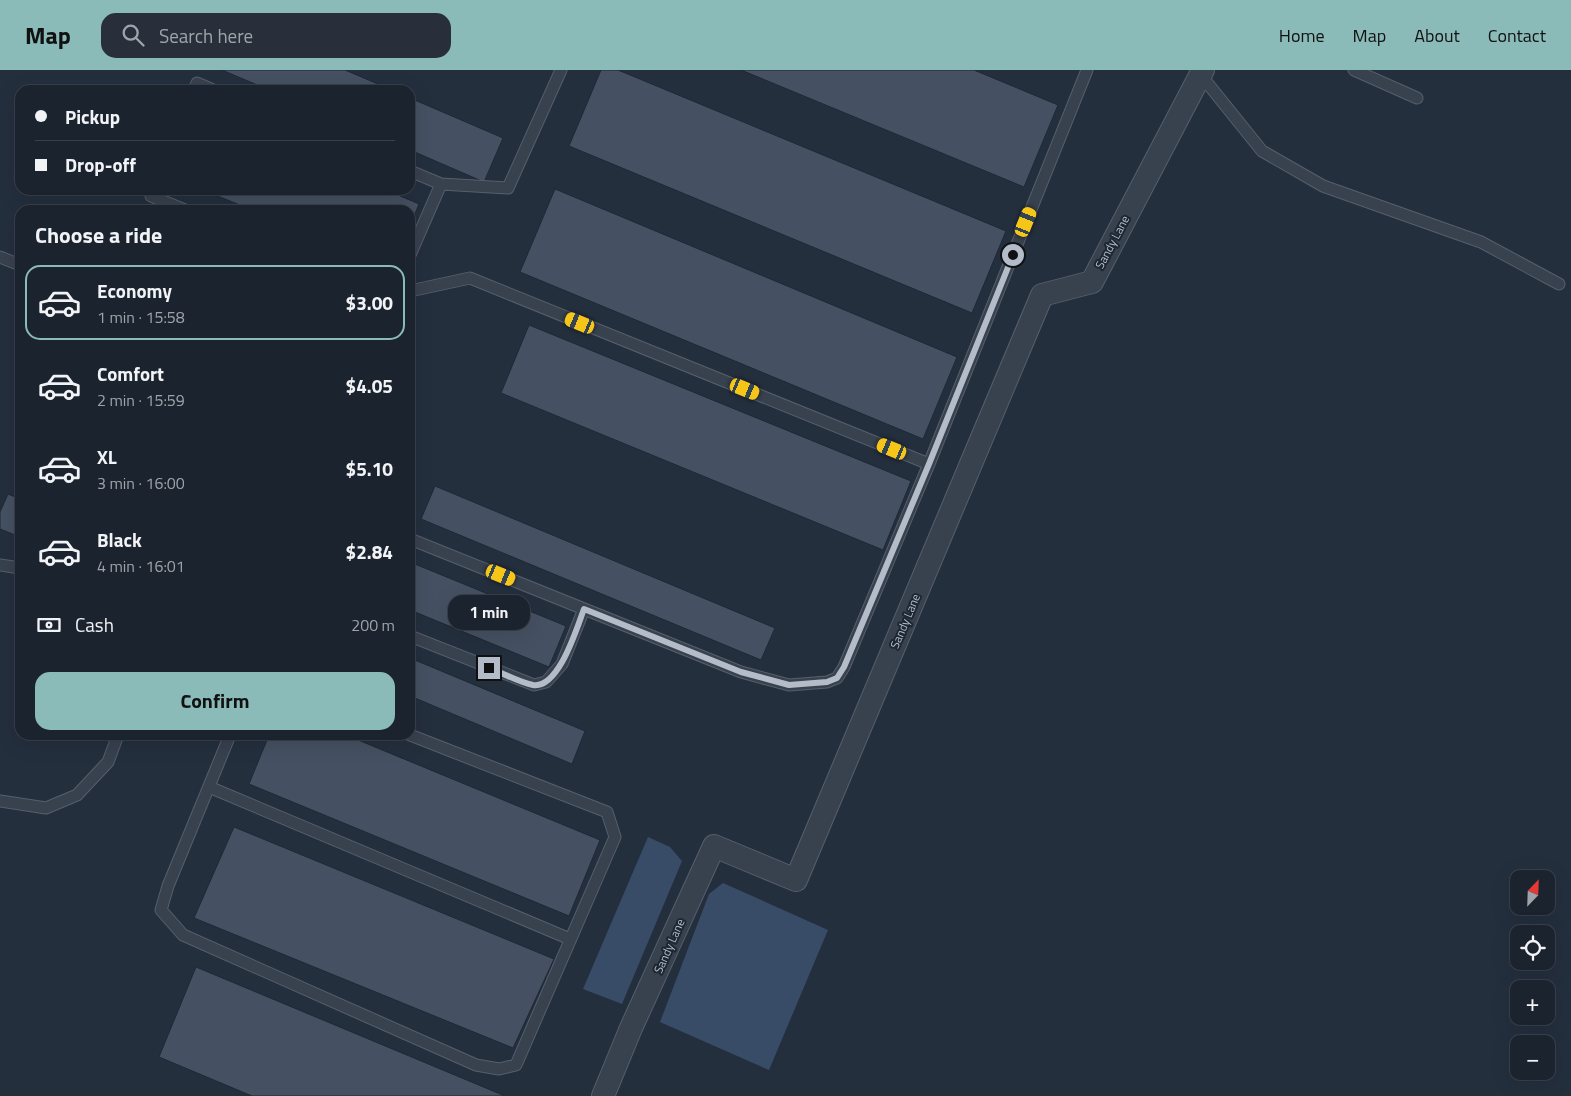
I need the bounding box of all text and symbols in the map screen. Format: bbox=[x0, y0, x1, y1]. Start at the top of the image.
search box bbox=[101, 13, 451, 58]
text: Map bbox=[25, 17, 71, 53]
icon: search bbox=[119, 21, 147, 49]
text: Search here bbox=[159, 21, 253, 50]
text: Home bbox=[1279, 22, 1325, 49]
text: Map bbox=[1353, 22, 1386, 49]
text: About bbox=[1414, 22, 1460, 49]
text: Contact bbox=[1488, 22, 1546, 49]
text: Pickup bbox=[65, 102, 120, 131]
text: Drop-off bbox=[65, 150, 136, 179]
car bbox=[1013, 205, 1038, 239]
street label: Sandy Lane bbox=[1090, 212, 1134, 272]
text: Choose a ride bbox=[35, 218, 162, 252]
route start bbox=[1002, 244, 1024, 266]
text: Economy bbox=[97, 276, 172, 305]
icon: car bbox=[37, 280, 82, 325]
text: $3.00 bbox=[346, 288, 393, 317]
text: 1 min · 15:58 bbox=[97, 305, 185, 329]
car bbox=[563, 310, 596, 336]
text: Comfort bbox=[97, 359, 164, 388]
icon: car bbox=[37, 363, 82, 408]
text: $4.05 bbox=[346, 371, 393, 400]
car bbox=[728, 376, 761, 402]
text: 2 min · 15:59 bbox=[97, 388, 185, 412]
car bbox=[875, 436, 908, 462]
text: XL bbox=[97, 442, 117, 471]
icon: car bbox=[37, 446, 82, 491]
text: $5.10 bbox=[346, 454, 393, 483]
text: 3 min · 16:00 bbox=[97, 471, 185, 495]
text: Black bbox=[97, 525, 142, 554]
icon: car bbox=[37, 529, 82, 574]
text: $2.84 bbox=[346, 537, 393, 566]
text: 4 min · 16:01 bbox=[97, 554, 185, 578]
car bbox=[484, 562, 517, 588]
street label: Sandy Lane bbox=[885, 591, 925, 651]
callout: 1 min bbox=[448, 596, 530, 630]
text: 1 min bbox=[470, 600, 508, 624]
text: Cash bbox=[75, 610, 114, 639]
icon: cash bbox=[35, 611, 63, 639]
text: 200 m bbox=[351, 613, 395, 637]
route end bbox=[478, 657, 500, 679]
button: Confirm bbox=[35, 672, 395, 730]
north arrow bbox=[1510, 870, 1555, 915]
map controls bbox=[1510, 870, 1555, 1080]
street label: Sandy Lane bbox=[649, 916, 689, 976]
button: locate bbox=[1510, 925, 1555, 970]
button: + bbox=[1510, 980, 1555, 1025]
button: − bbox=[1510, 1035, 1555, 1080]

